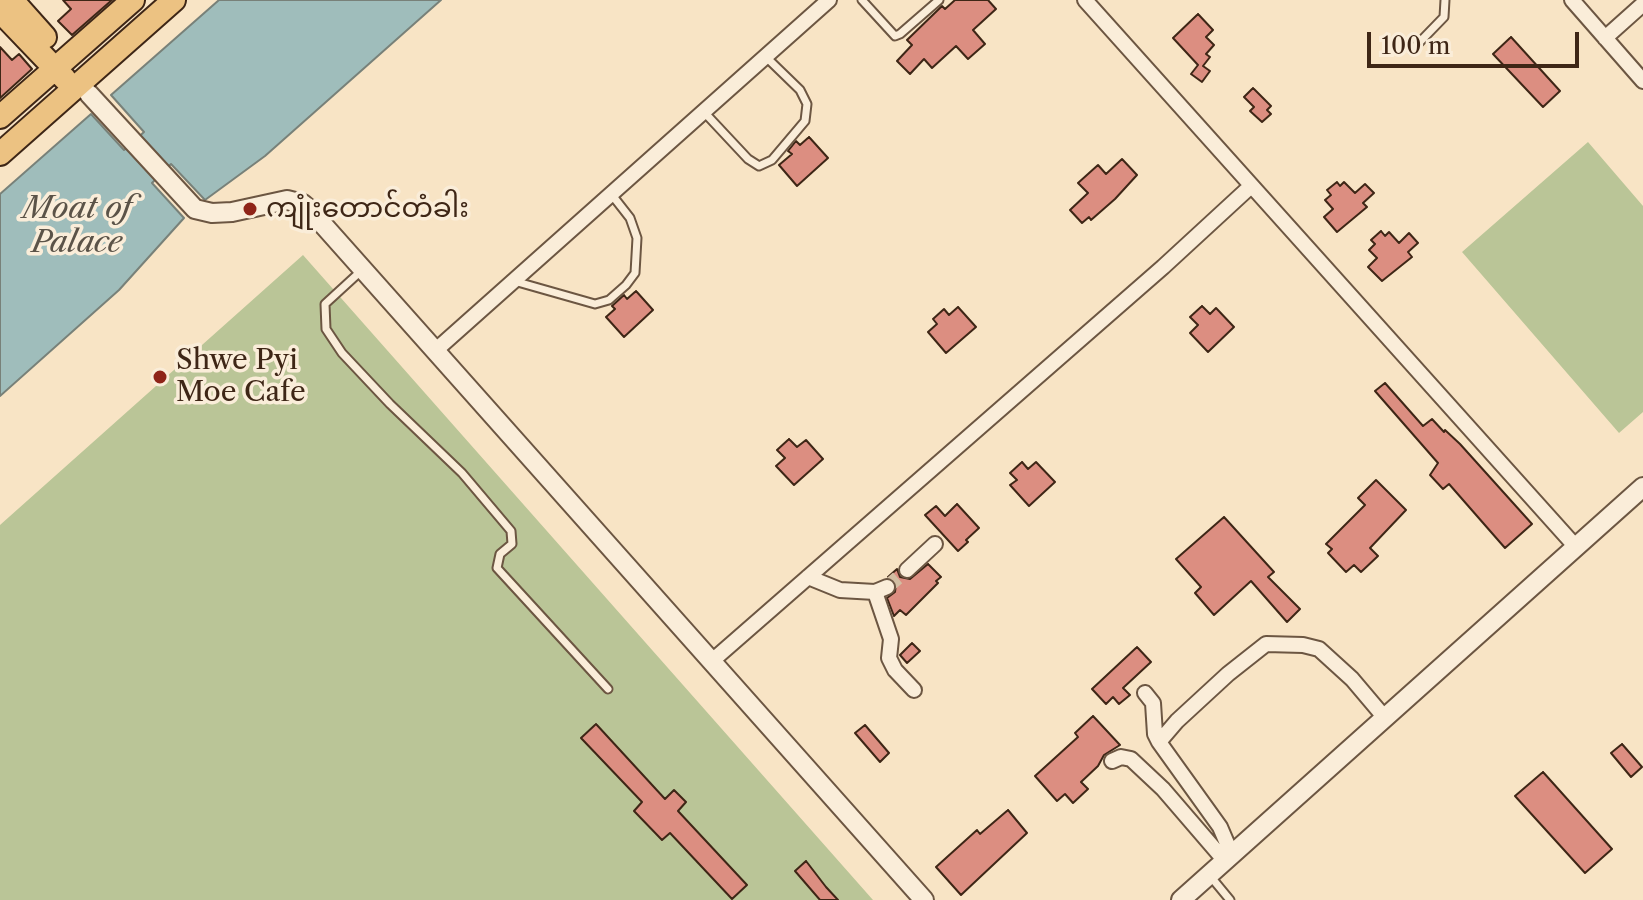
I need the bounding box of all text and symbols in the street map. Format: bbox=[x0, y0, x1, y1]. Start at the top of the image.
scale bar bbox=[1371, 16, 1583, 66]
text: 100 m bbox=[1381, 31, 1450, 60]
water label: Moat of Palace bbox=[23, 191, 131, 262]
place label: ကျုံးတောင်တံခါး bbox=[266, 192, 469, 226]
marker: ကျုံးတောင်တံခါး bbox=[241, 200, 259, 218]
place label: Shwe Pyi Moe Cafe bbox=[176, 344, 306, 410]
marker: Shwe Pyi Moe Cafe bbox=[151, 368, 169, 386]

